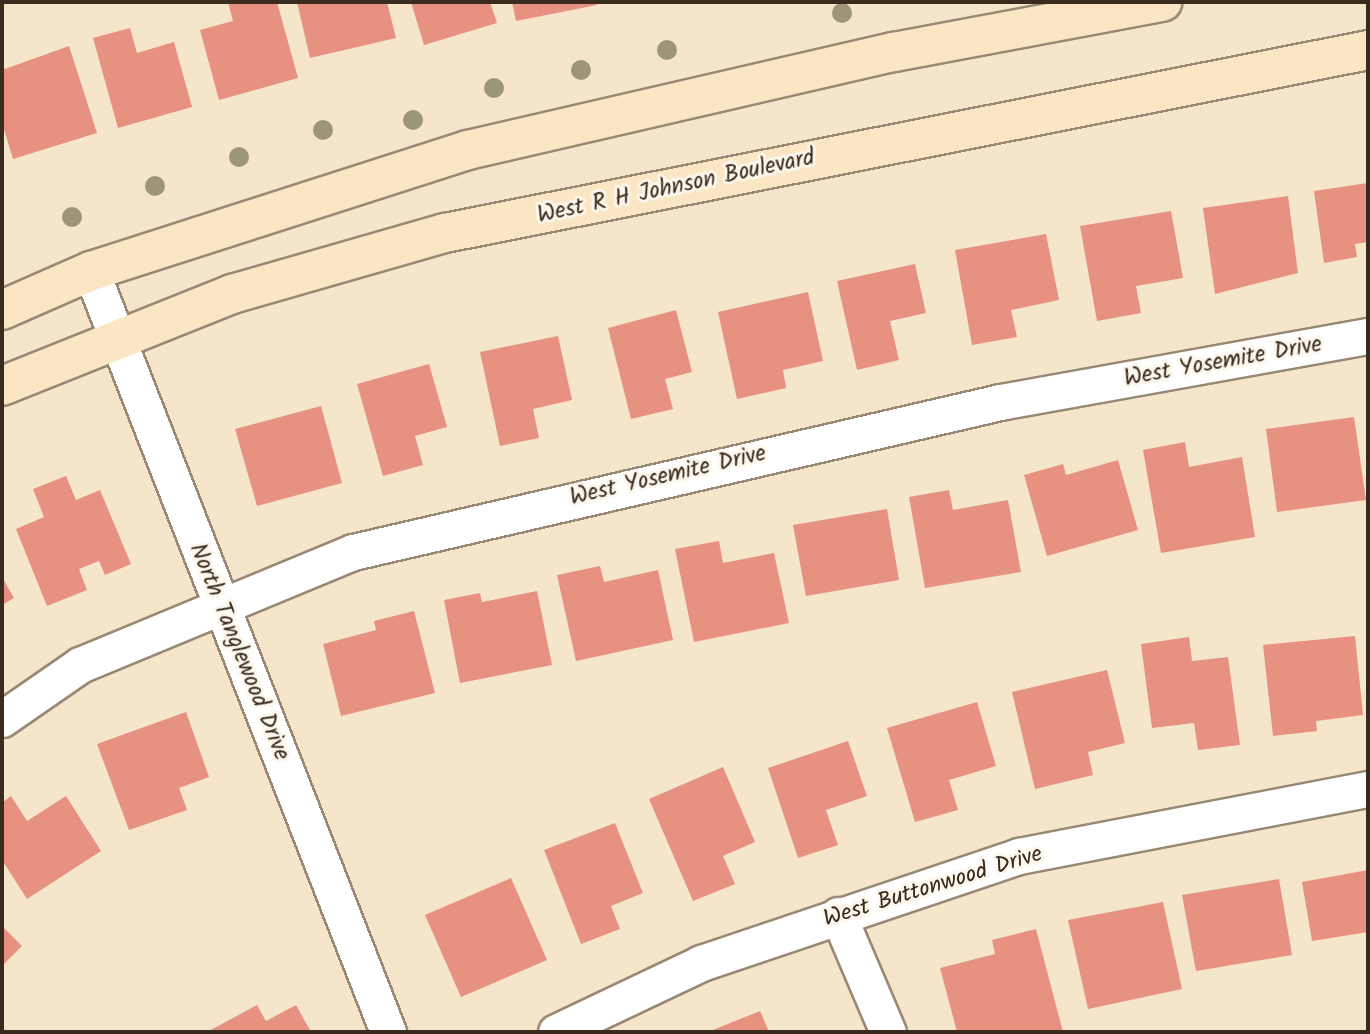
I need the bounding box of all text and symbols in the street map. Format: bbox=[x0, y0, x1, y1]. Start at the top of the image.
street label: West R H Johnson Boulevard bbox=[535, 144, 817, 230]
street label: West Yosemite Drive bbox=[1122, 331, 1324, 393]
street label: West Yosemite Drive bbox=[567, 440, 769, 512]
street label: North Tanglewood Drive bbox=[183, 540, 295, 764]
street label: West Buttonwood Drive bbox=[820, 841, 1046, 933]

